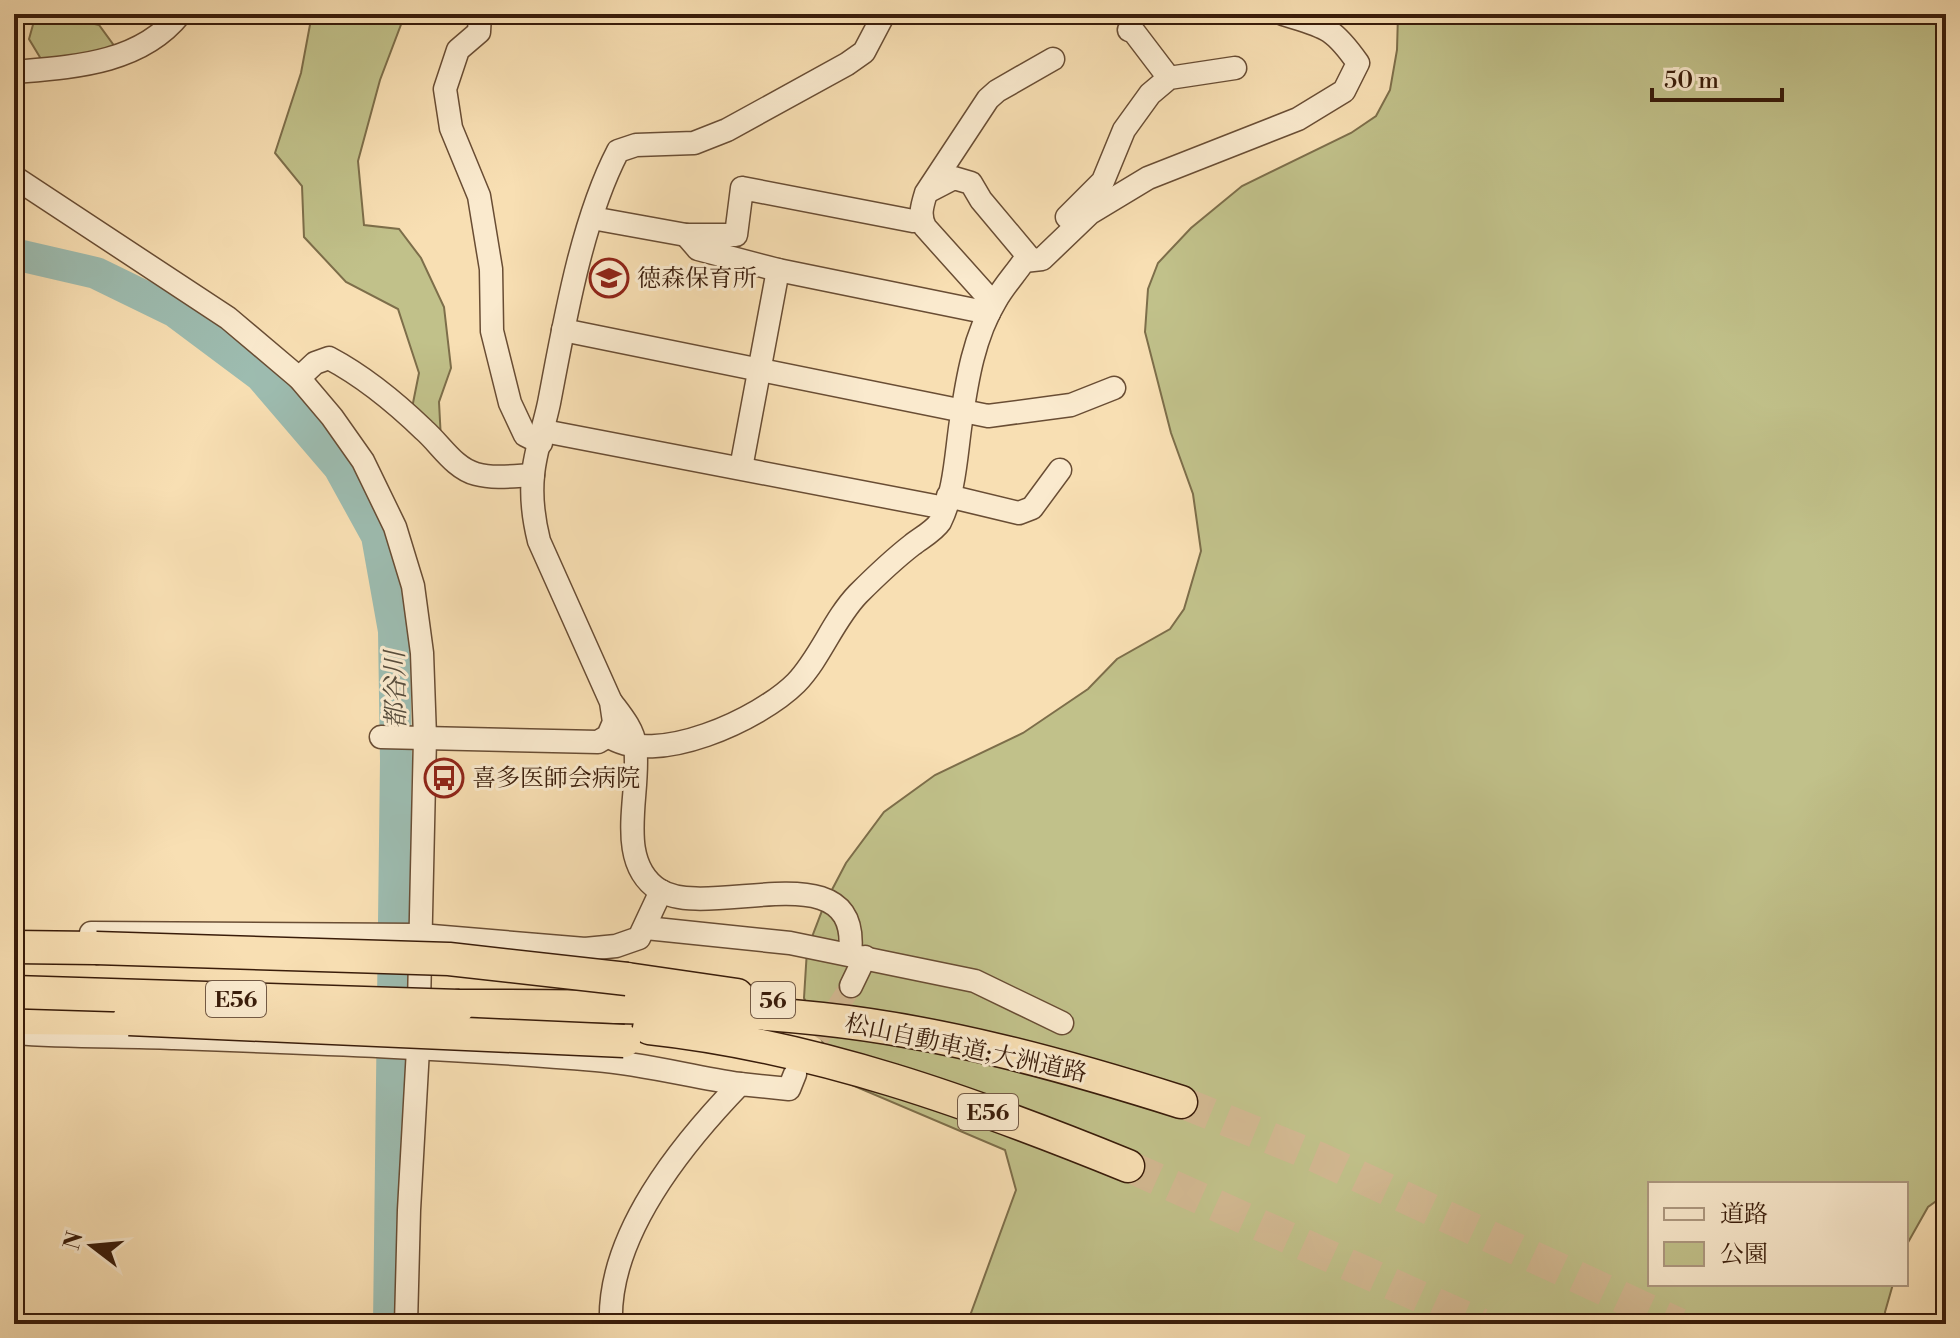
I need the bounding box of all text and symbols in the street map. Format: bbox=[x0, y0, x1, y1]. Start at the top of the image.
scale bar bbox=[1652, 52, 1782, 102]
text: 50 m bbox=[1664, 66, 1719, 96]
school or university icon: 徳森保育所 bbox=[588, 257, 630, 299]
place label: 徳森保育所 bbox=[637, 264, 757, 294]
water label: 都谷川 bbox=[379, 648, 413, 729]
bus stop icon: 喜多医師会病院 bbox=[423, 757, 465, 799]
place label: 喜多医師会病院 bbox=[472, 764, 640, 794]
road number: E56 bbox=[206, 981, 266, 1017]
road number: 56 bbox=[751, 982, 795, 1018]
street label: 松山自動車道;大洲道路 bbox=[842, 1009, 1090, 1089]
road number: E56 bbox=[958, 1094, 1018, 1130]
legend bbox=[1648, 1182, 1908, 1286]
text: 道路 bbox=[1720, 1200, 1768, 1230]
north arrow bbox=[52, 1206, 132, 1286]
text: N bbox=[59, 1228, 90, 1253]
text: 公園 bbox=[1720, 1240, 1768, 1270]

